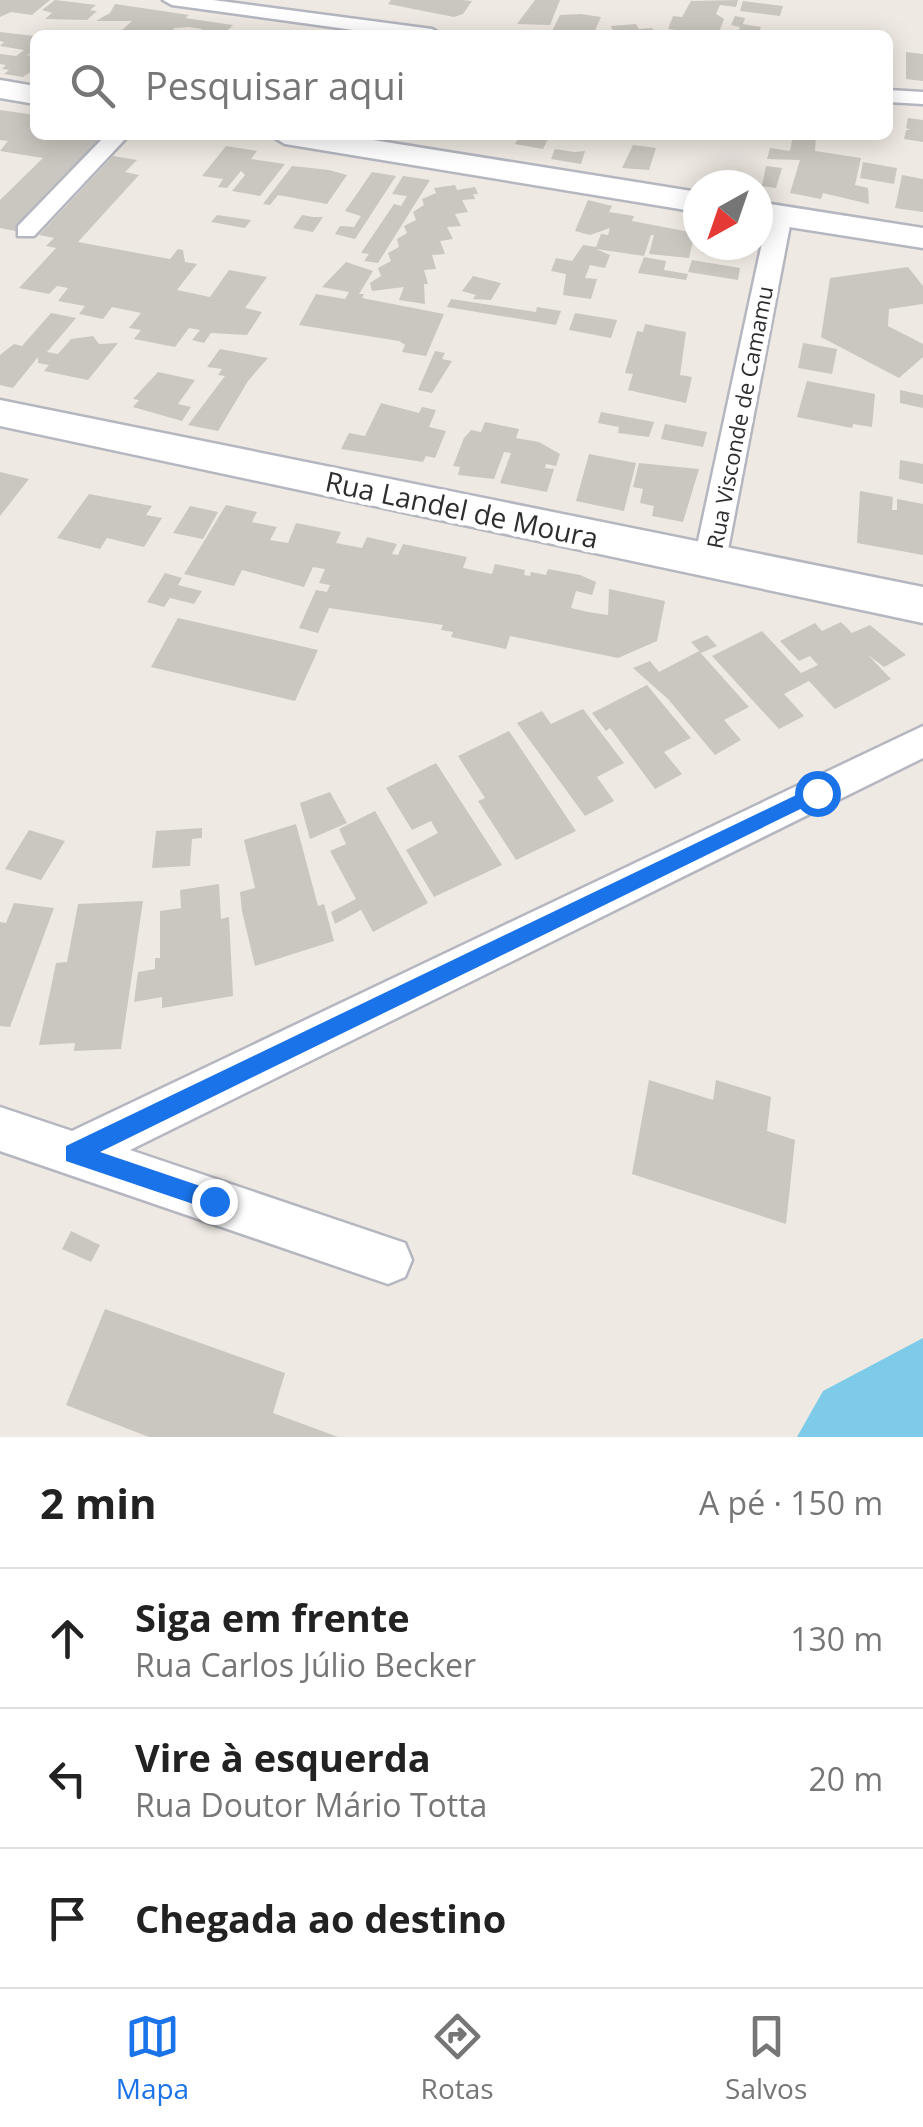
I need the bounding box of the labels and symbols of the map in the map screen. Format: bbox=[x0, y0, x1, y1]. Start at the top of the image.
north arrow bbox=[683, 170, 773, 260]
street label: Rua Visconde de Camamu bbox=[699, 283, 779, 551]
street label: Rua Landel de Moura bbox=[322, 461, 602, 557]
route start bbox=[795, 771, 841, 817]
route end bbox=[192, 1179, 238, 1225]

